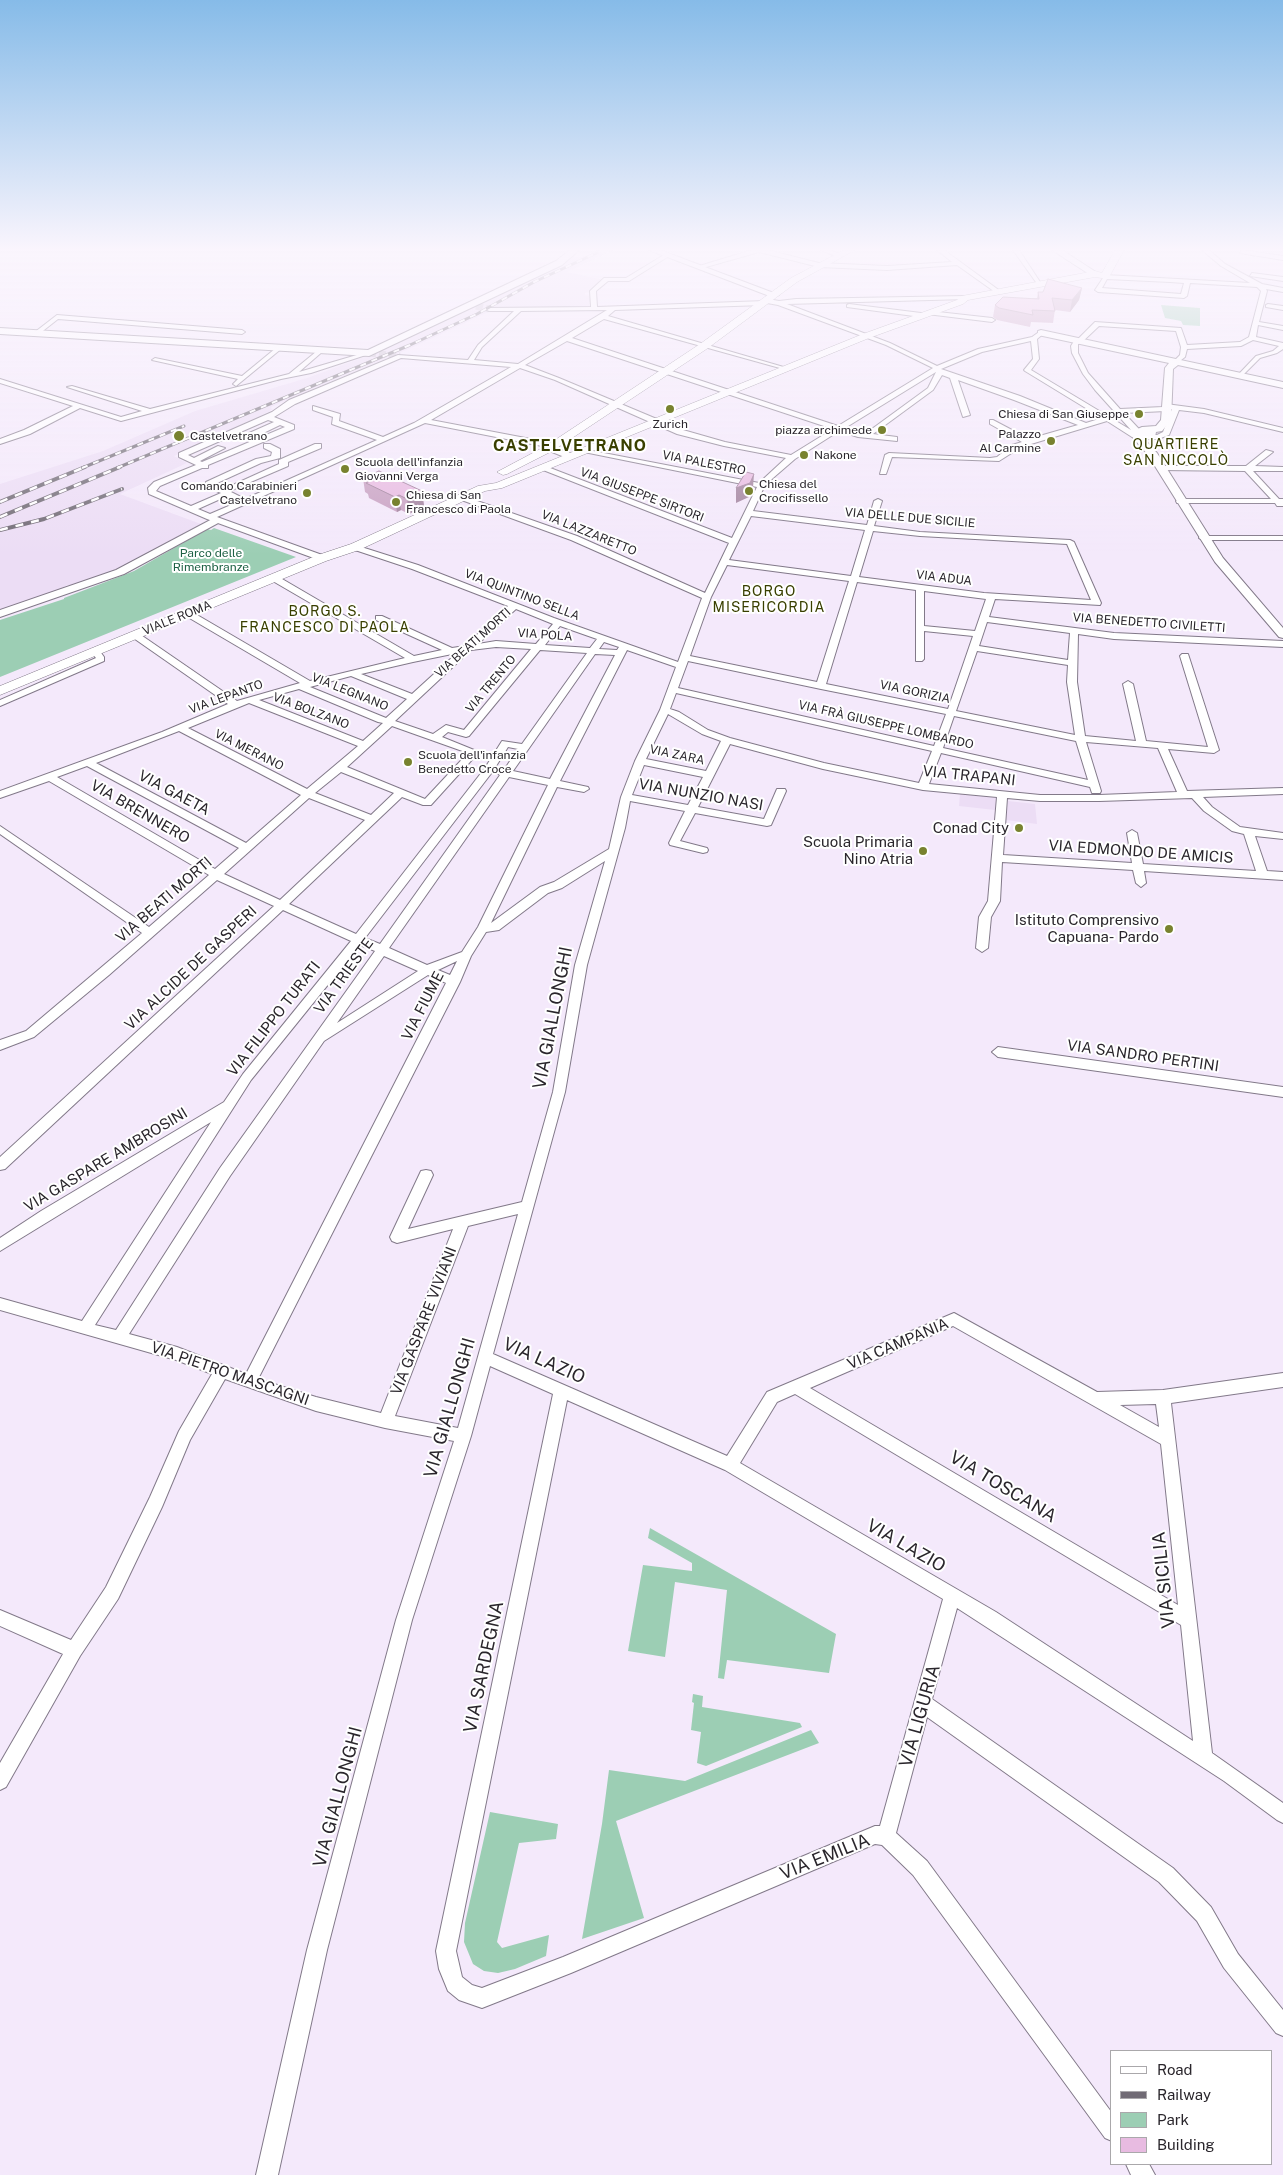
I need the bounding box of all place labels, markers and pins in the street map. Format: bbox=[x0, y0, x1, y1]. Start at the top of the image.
marker: Zurich bbox=[664, 403, 676, 415]
place label: Chiesa di San Giuseppe bbox=[998, 407, 1129, 421]
marker: Chiesa di San Giuseppe bbox=[1133, 408, 1145, 420]
place label: Zurich bbox=[652, 417, 688, 431]
place label: piazza archimede bbox=[775, 423, 872, 437]
marker: piazza archimede bbox=[876, 424, 888, 436]
place label: Palazzo Al Carmine bbox=[979, 427, 1041, 455]
marker: Castelvetrano bbox=[172, 429, 186, 443]
place label: Castelvetrano bbox=[190, 429, 267, 443]
marker: Palazzo Al Carmine bbox=[1045, 435, 1057, 447]
place label: Nakone bbox=[814, 448, 857, 462]
marker: Nakone bbox=[798, 449, 810, 461]
place label: Scuola dell'infanzia Giovanni Verga bbox=[355, 455, 463, 483]
marker: Scuola dell'infanzia Giovanni Verga bbox=[339, 463, 351, 475]
place label: Chiesa del Crocifissello bbox=[759, 477, 828, 505]
place label: Comando Carabinieri Castelvetrano bbox=[181, 479, 297, 507]
marker: Chiesa del Crocifissello bbox=[743, 485, 755, 497]
marker: Comando Carabinieri Castelvetrano bbox=[301, 487, 313, 499]
place label: Chiesa di San Francesco di Paola bbox=[406, 488, 511, 516]
marker: Chiesa di San Francesco di Paola bbox=[390, 496, 402, 508]
place label: Scuola dell'infanzia Benedetto Croce bbox=[418, 748, 526, 776]
marker: Scuola dell'infanzia Benedetto Croce bbox=[402, 756, 414, 768]
place label: Conad City bbox=[933, 819, 1009, 837]
marker: Conad City bbox=[1013, 822, 1025, 834]
place label: Scuola Primaria Nino Atria bbox=[803, 833, 913, 868]
marker: Scuola Primaria Nino Atria bbox=[917, 845, 929, 857]
place label: Istituto Comprensivo Capuana- Pardo bbox=[1015, 911, 1159, 946]
marker: Istituto Comprensivo Capuana- Pardo bbox=[1163, 923, 1175, 935]

